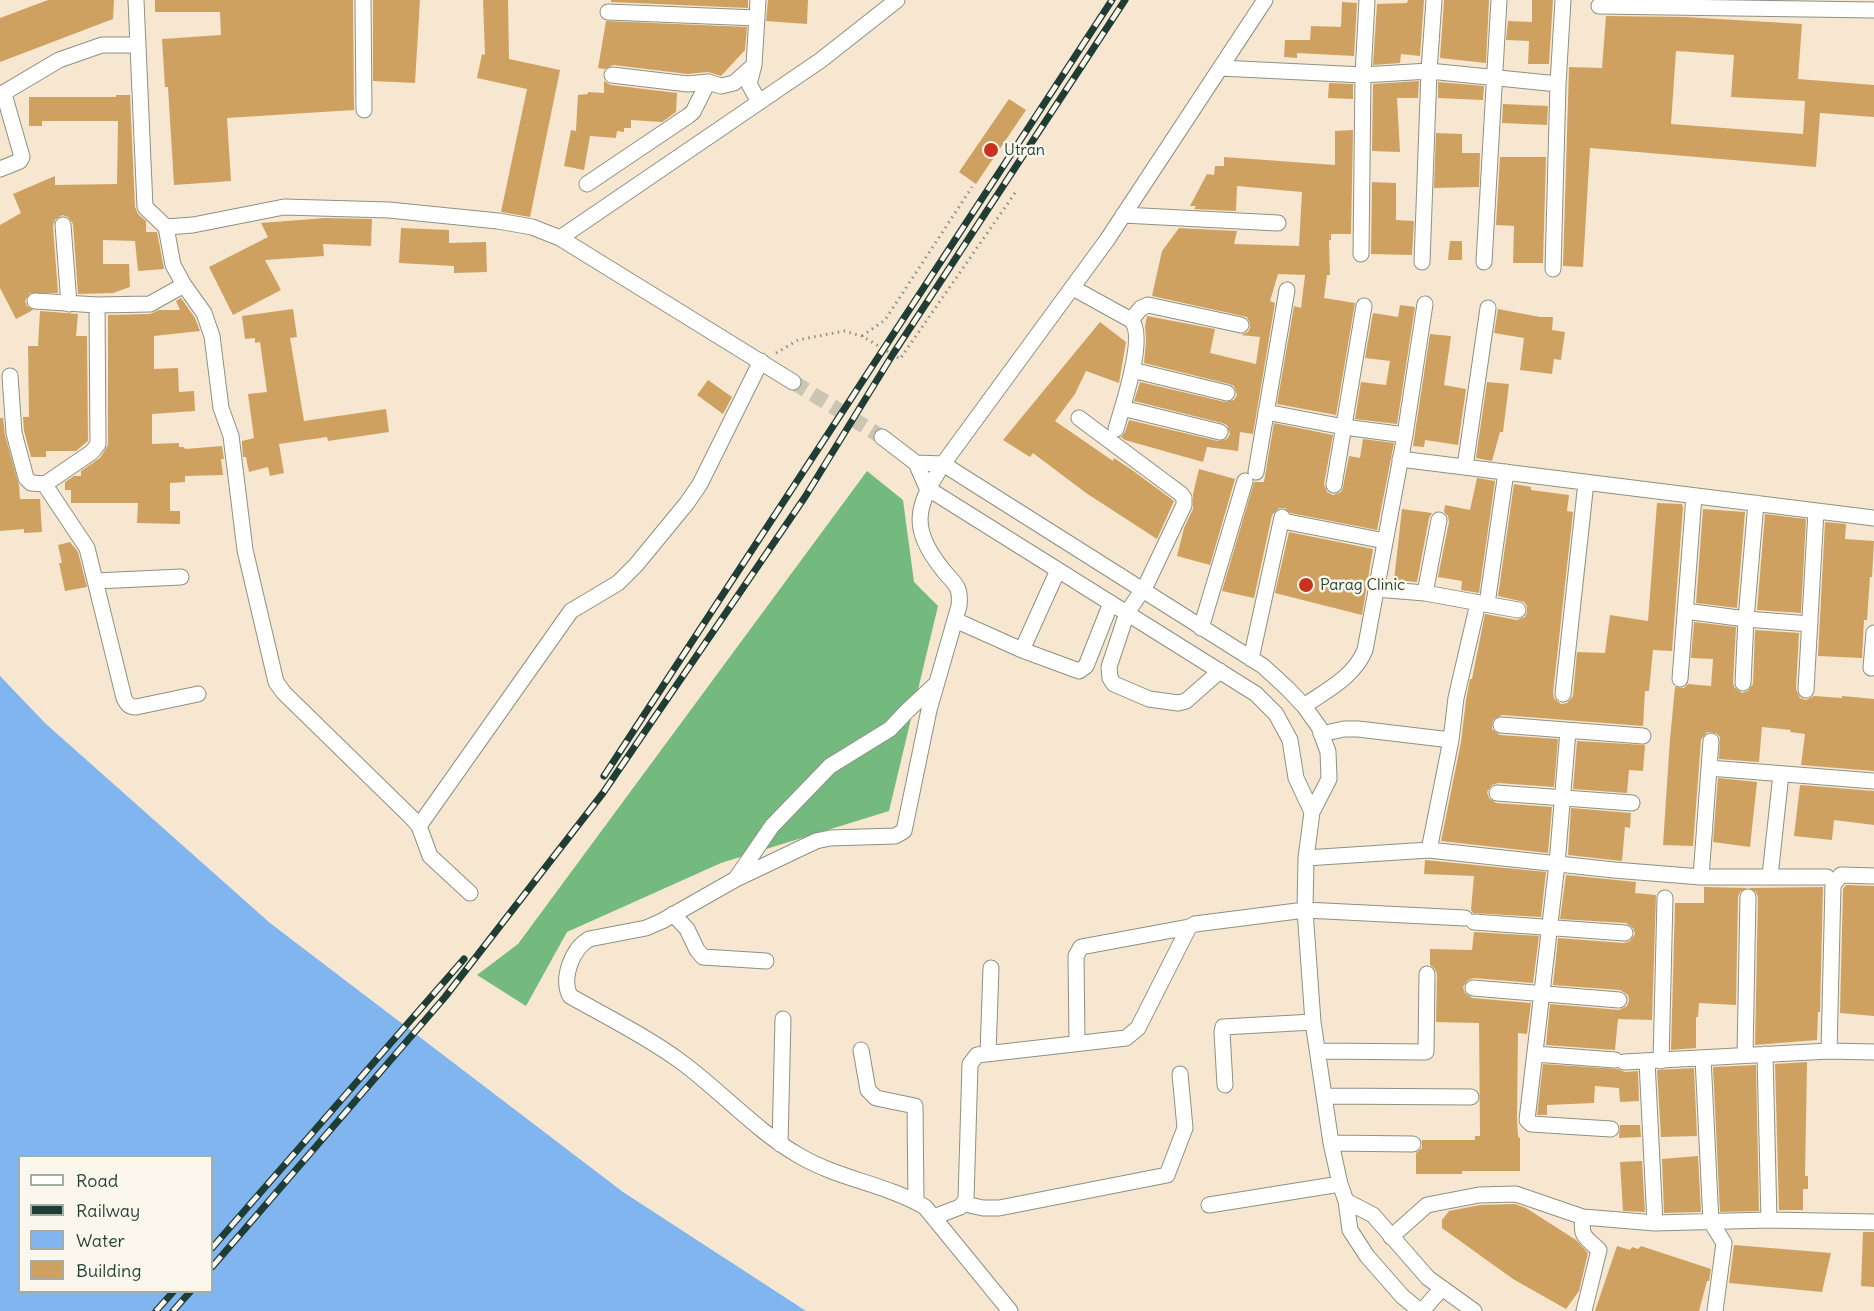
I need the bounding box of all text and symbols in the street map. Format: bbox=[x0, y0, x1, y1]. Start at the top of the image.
place label: Utran bbox=[1004, 140, 1045, 160]
marker: Utran bbox=[982, 141, 1000, 159]
place label: Parag Clinic bbox=[1320, 575, 1405, 595]
marker: Parag Clinic bbox=[1297, 576, 1315, 594]
legend bbox=[18, 1155, 213, 1293]
text: Road bbox=[76, 1169, 118, 1192]
text: Railway bbox=[76, 1199, 140, 1222]
text: Water bbox=[76, 1229, 125, 1252]
text: Building bbox=[76, 1259, 141, 1282]

